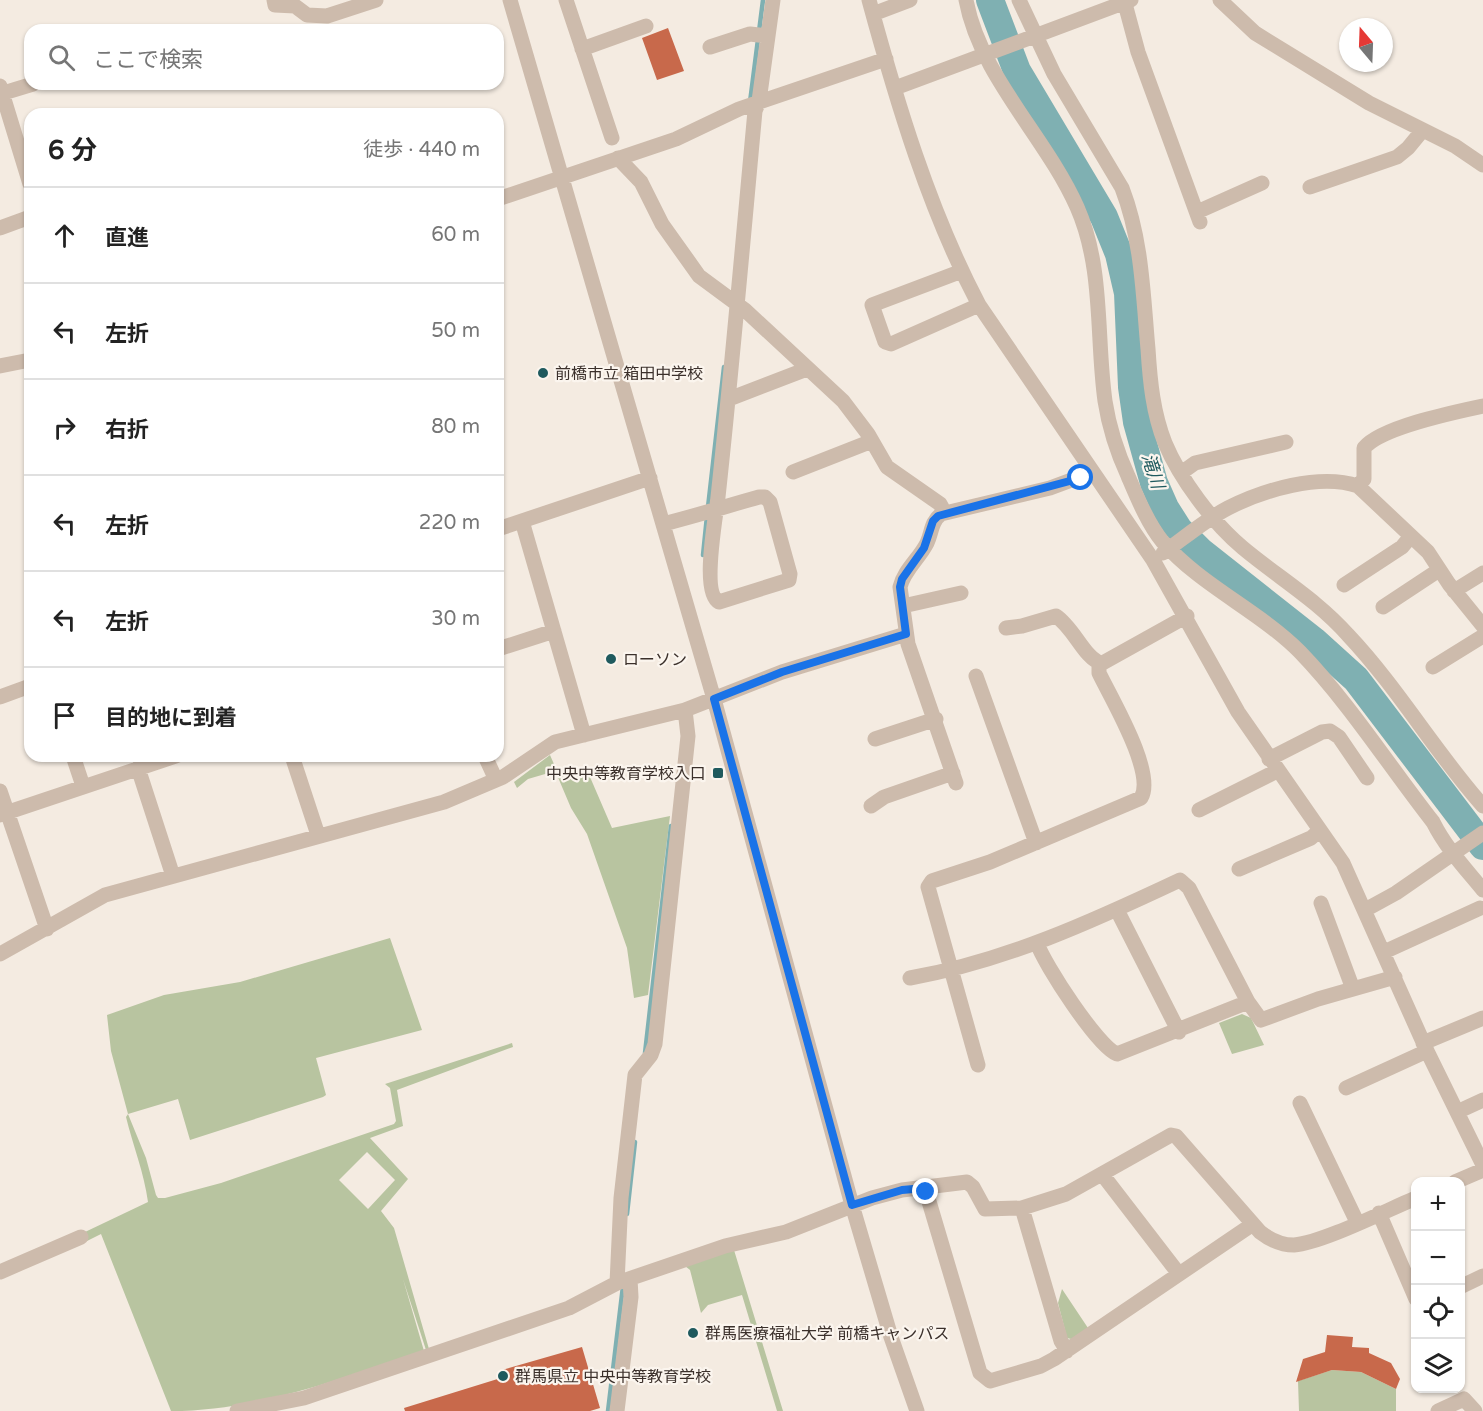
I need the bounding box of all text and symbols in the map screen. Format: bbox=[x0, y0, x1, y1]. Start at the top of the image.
north arrow bbox=[1339, 18, 1393, 72]
search box bbox=[24, 24, 504, 90]
icon: search bbox=[45, 41, 78, 74]
text: ここで検索 bbox=[93, 47, 203, 73]
text: 6 分 bbox=[48, 135, 97, 166]
text: 徒歩 · 440 m bbox=[363, 138, 480, 162]
icon: ahead bbox=[48, 219, 81, 252]
text: 60 m bbox=[431, 223, 480, 247]
text: 直進 bbox=[105, 225, 149, 251]
icon: left bbox=[48, 315, 81, 348]
text: 50 m bbox=[431, 319, 480, 343]
text: 左折 bbox=[105, 321, 149, 347]
place label: 前橋市立 箱田中学校 bbox=[555, 364, 703, 384]
marker: 前橋市立 箱田中学校 bbox=[536, 366, 550, 380]
icon: right bbox=[48, 411, 81, 444]
text: 80 m bbox=[431, 415, 480, 439]
text: 右折 bbox=[105, 417, 149, 443]
water label: 滝川 bbox=[1137, 450, 1170, 493]
route start bbox=[1067, 464, 1093, 490]
icon: left bbox=[48, 507, 81, 540]
text: 220 m bbox=[419, 511, 480, 535]
text: 左折 bbox=[105, 513, 149, 539]
icon: left bbox=[48, 603, 81, 636]
text: 30 m bbox=[431, 607, 480, 631]
text: 左折 bbox=[105, 609, 149, 635]
place label: ローソン bbox=[623, 650, 687, 670]
marker: ローソン bbox=[604, 652, 618, 666]
icon: arrive bbox=[48, 699, 81, 732]
text: 目的地に到着 bbox=[105, 705, 237, 731]
place label: 中央中等教育学校入口 bbox=[546, 764, 706, 784]
marker: 中央中等教育学校入口 bbox=[711, 766, 725, 780]
map controls bbox=[1411, 1177, 1465, 1393]
button: + bbox=[1411, 1177, 1465, 1231]
route end bbox=[912, 1178, 938, 1204]
button: − bbox=[1411, 1231, 1465, 1285]
button: locate bbox=[1411, 1285, 1465, 1339]
place label: 群馬医療福祉大学 前橋キャンパス bbox=[705, 1324, 949, 1344]
marker: 群馬医療福祉大学 前橋キャンパス bbox=[686, 1326, 700, 1340]
button: layers bbox=[1411, 1339, 1465, 1393]
place label: 群馬県立 中央中等教育学校 bbox=[515, 1367, 711, 1387]
marker: 群馬県立 中央中等教育学校 bbox=[496, 1369, 510, 1383]

